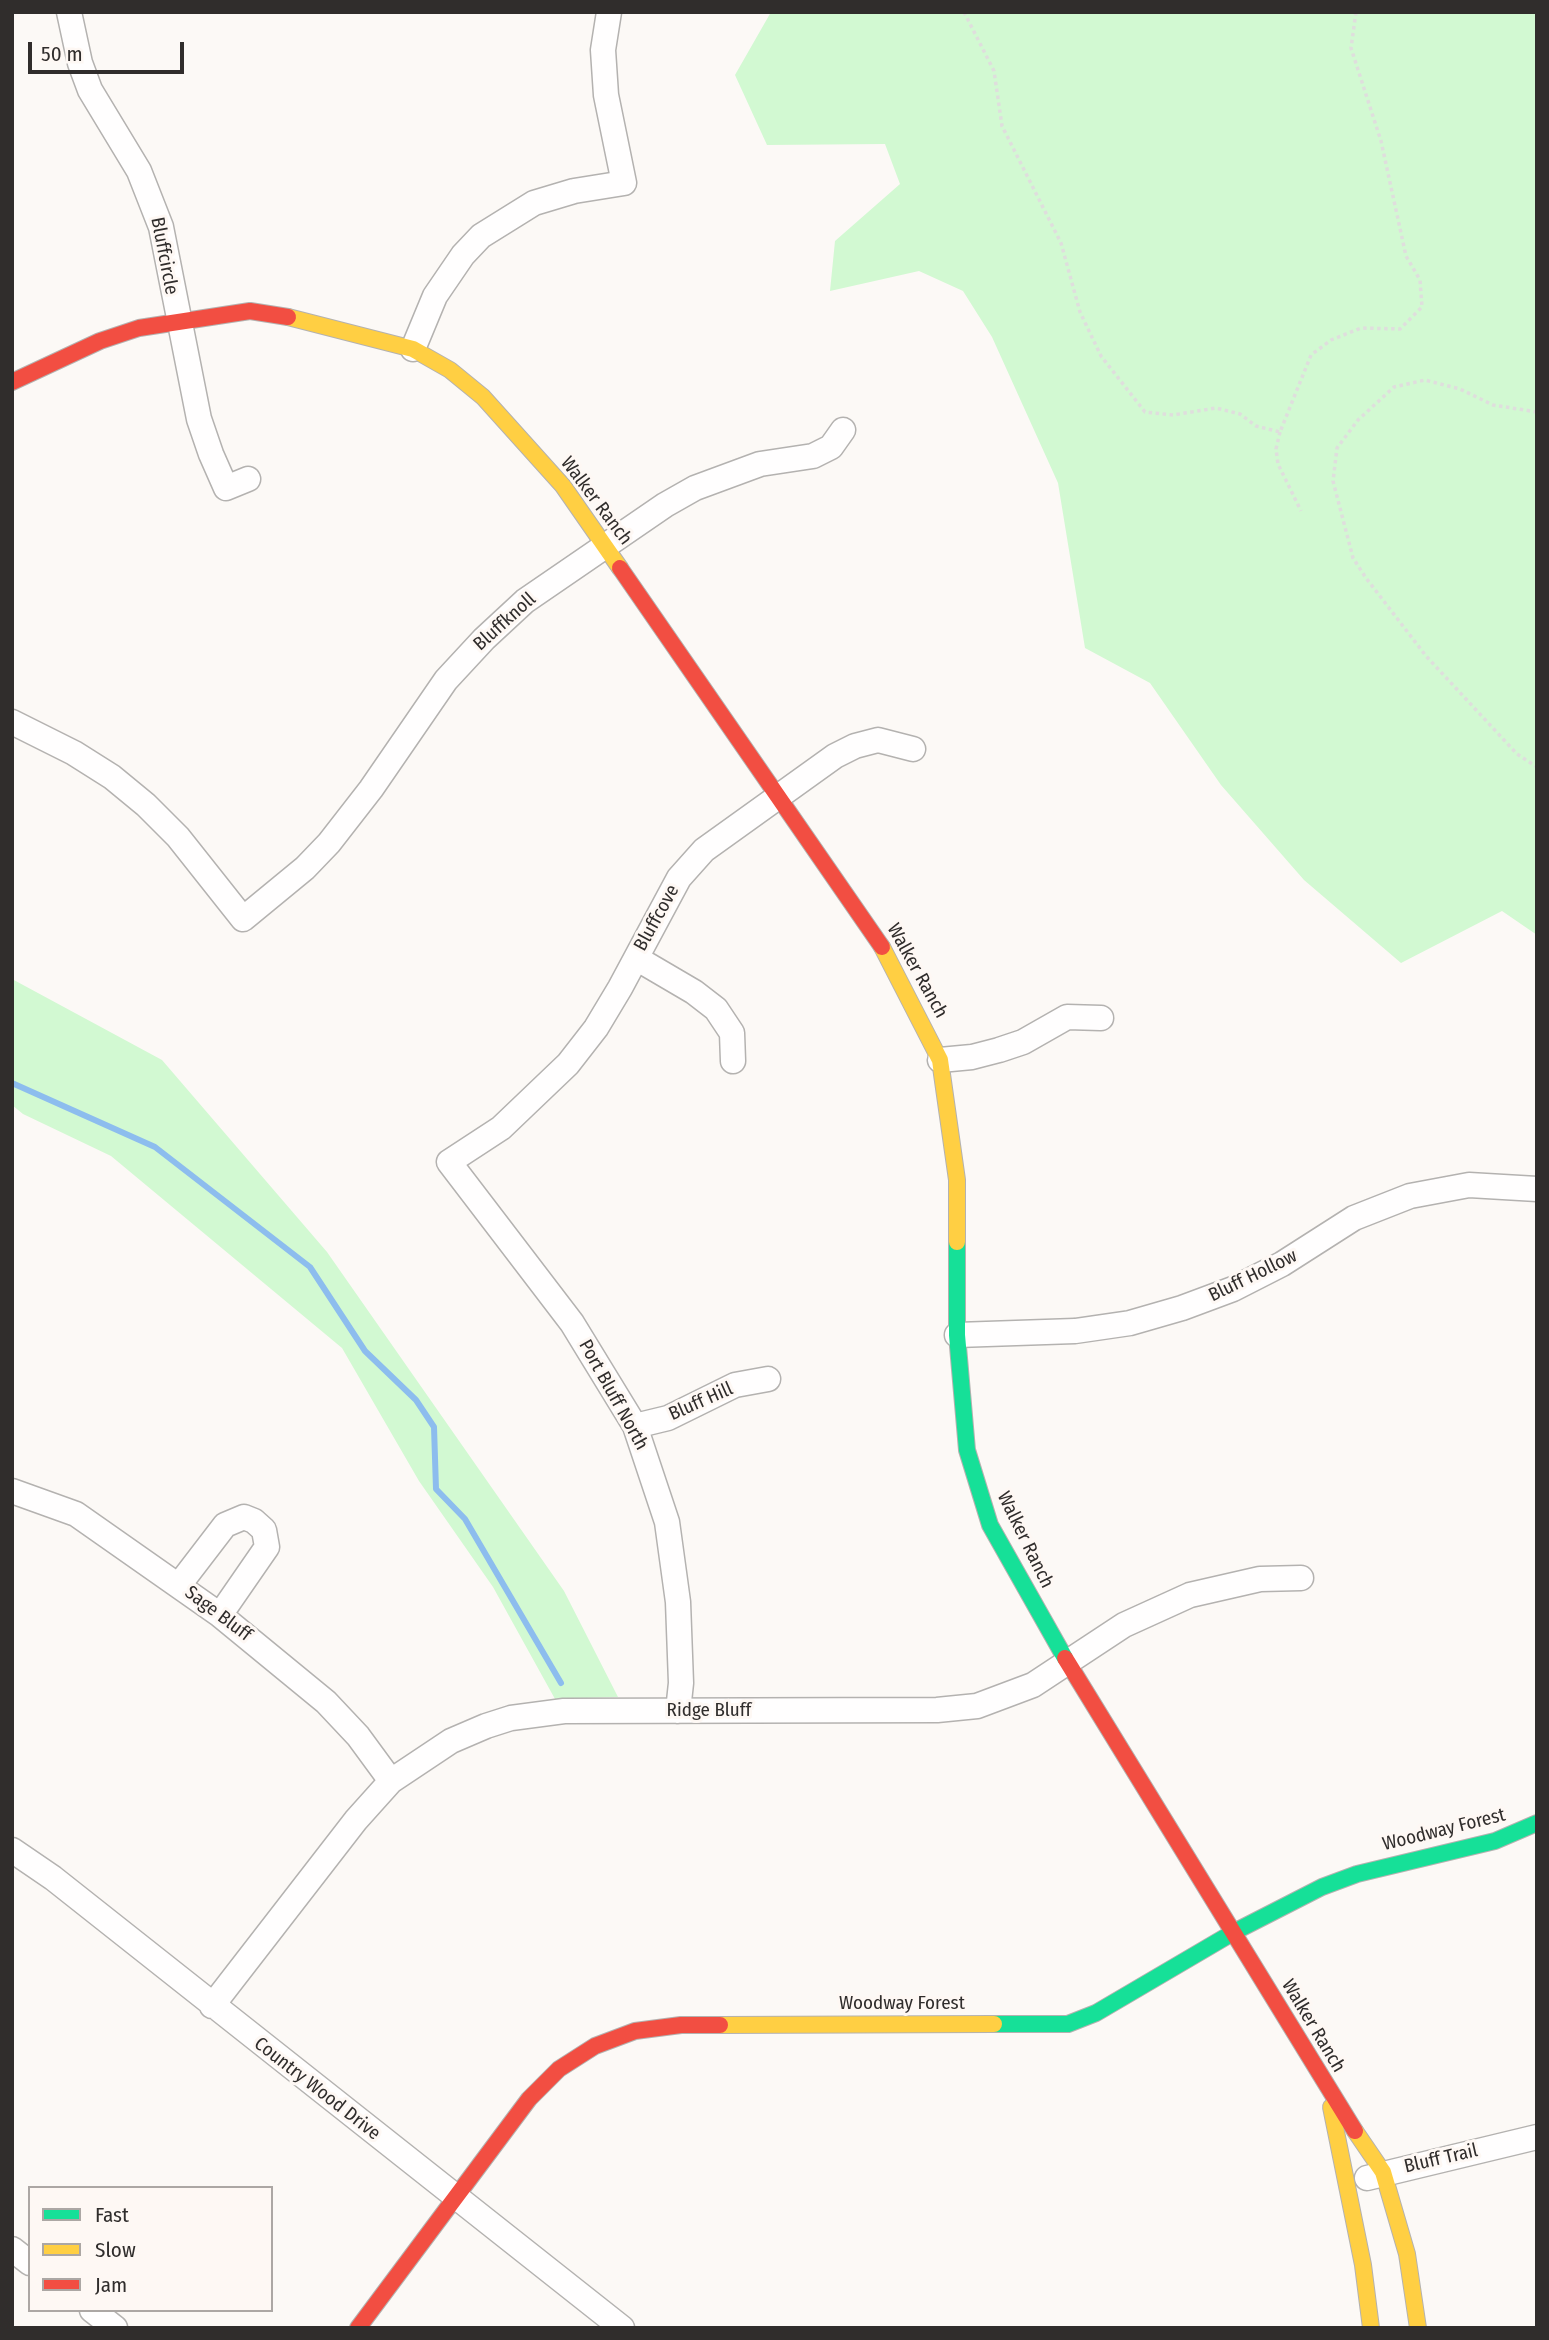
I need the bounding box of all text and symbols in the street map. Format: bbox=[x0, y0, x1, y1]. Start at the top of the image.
scale bar bbox=[32, 28, 187, 72]
text: 50 m bbox=[41, 41, 83, 67]
street label: Bluffcircle bbox=[145, 215, 183, 297]
street label: Walker Ranch bbox=[555, 452, 637, 550]
street label: Bluffknoll bbox=[469, 588, 541, 656]
street label: Bluffcove bbox=[630, 881, 684, 955]
street label: Walker Ranch bbox=[882, 920, 952, 1022]
street label: Bluff Hollow bbox=[1205, 1245, 1301, 1307]
street label: Port Bluff North bbox=[573, 1336, 653, 1454]
street label: Bluff Hill bbox=[665, 1378, 737, 1426]
street label: Walker Ranch bbox=[992, 1488, 1058, 1592]
street label: Sage Bluff bbox=[180, 1581, 256, 1647]
street label: Ridge Bluff bbox=[667, 1700, 751, 1722]
street label: Woodway Forest bbox=[1380, 1804, 1508, 1856]
street label: Walker Ranch bbox=[1276, 1975, 1350, 2077]
street label: Woodway Forest bbox=[839, 1993, 965, 2015]
street label: Country Wood Drive bbox=[249, 2033, 385, 2145]
street label: Bluff Trail bbox=[1402, 2139, 1480, 2179]
legend bbox=[28, 2186, 273, 2312]
text: Fast bbox=[95, 2202, 129, 2228]
text: Slow bbox=[95, 2237, 136, 2263]
text: Jam bbox=[95, 2272, 127, 2298]

